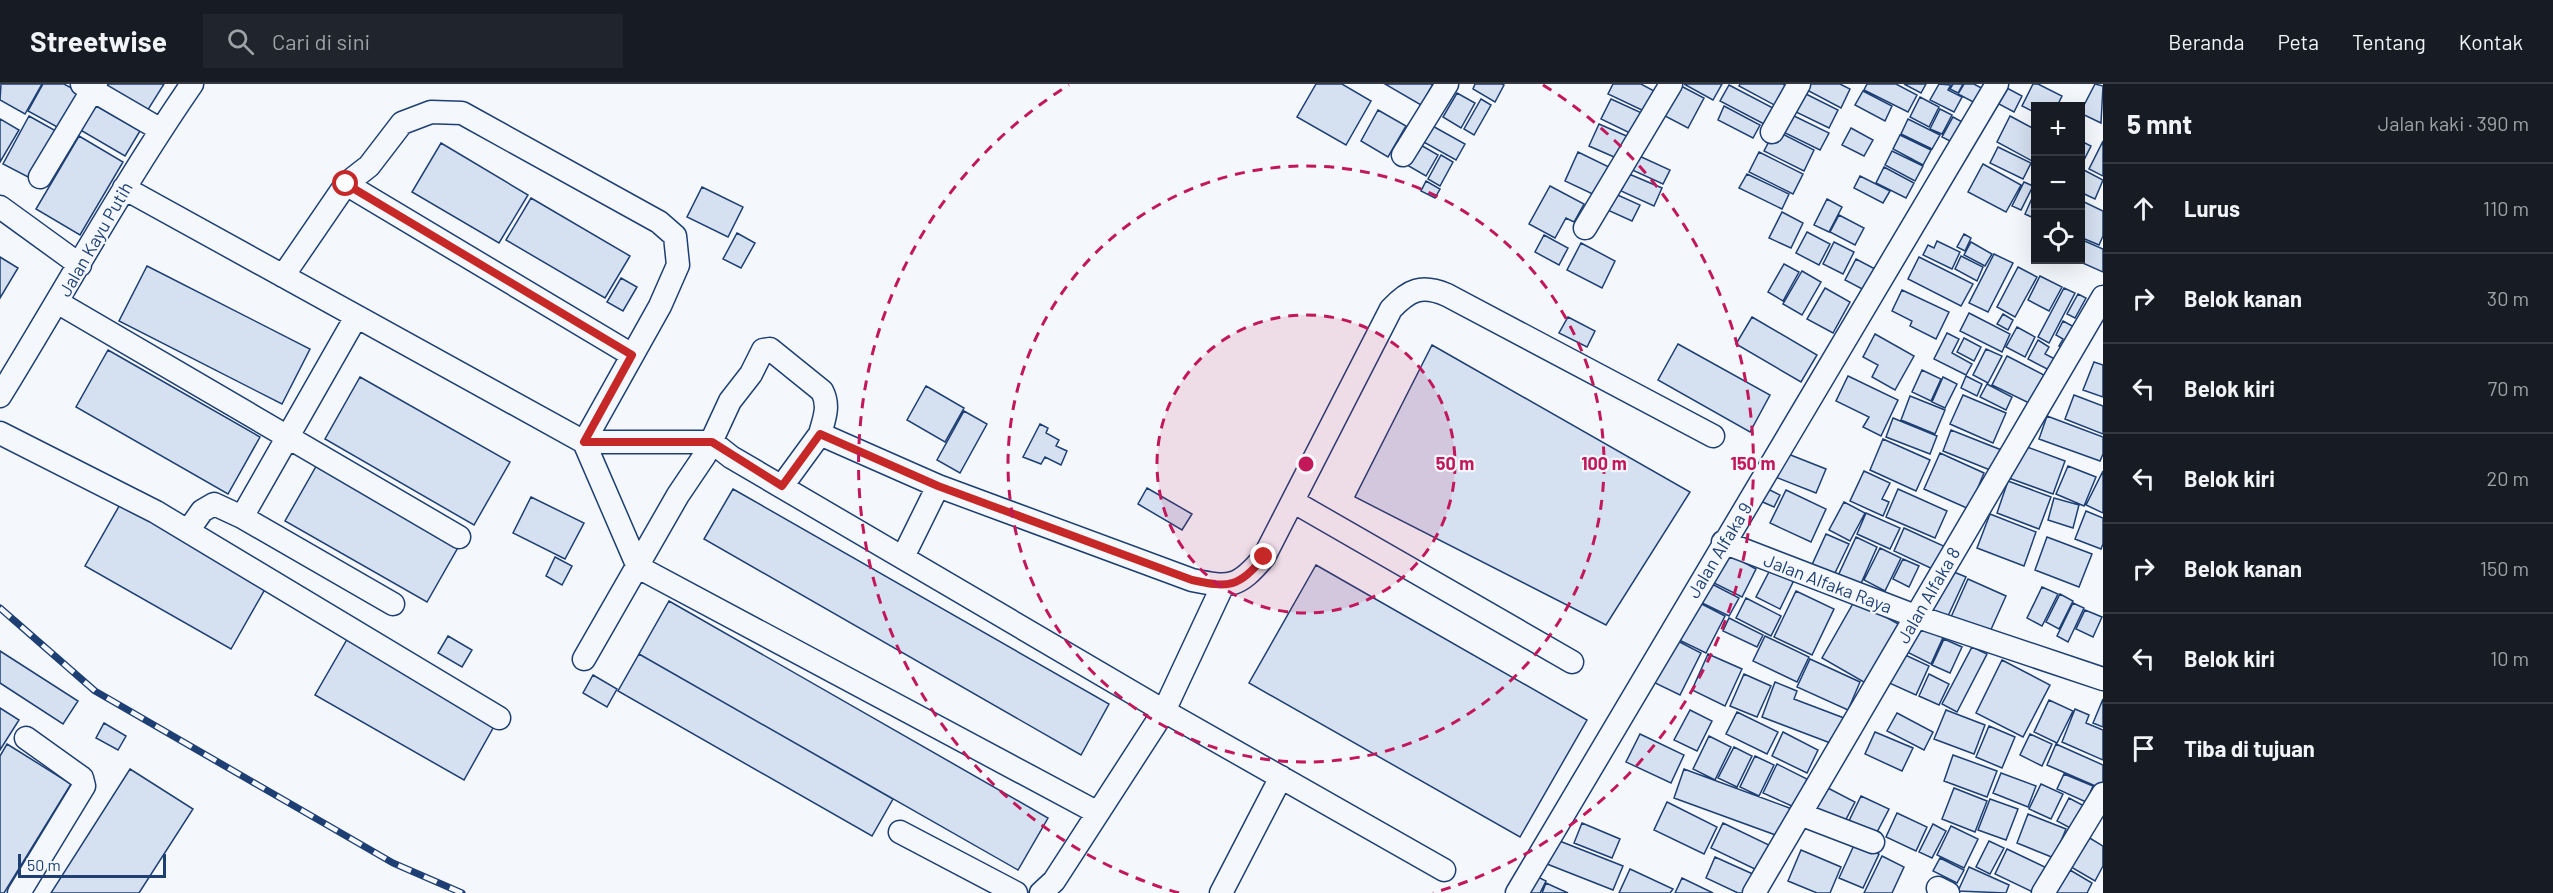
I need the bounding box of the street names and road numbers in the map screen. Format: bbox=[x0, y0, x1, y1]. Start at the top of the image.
street label: Jalan Kayu Putih bbox=[53, 178, 137, 300]
street label: Jalan Alfaka 9 bbox=[1682, 498, 1756, 602]
street label: Jalan Alfaka 8 bbox=[1892, 543, 1964, 647]
street label: Jalan Alfaka Raya bbox=[1761, 548, 1895, 618]

